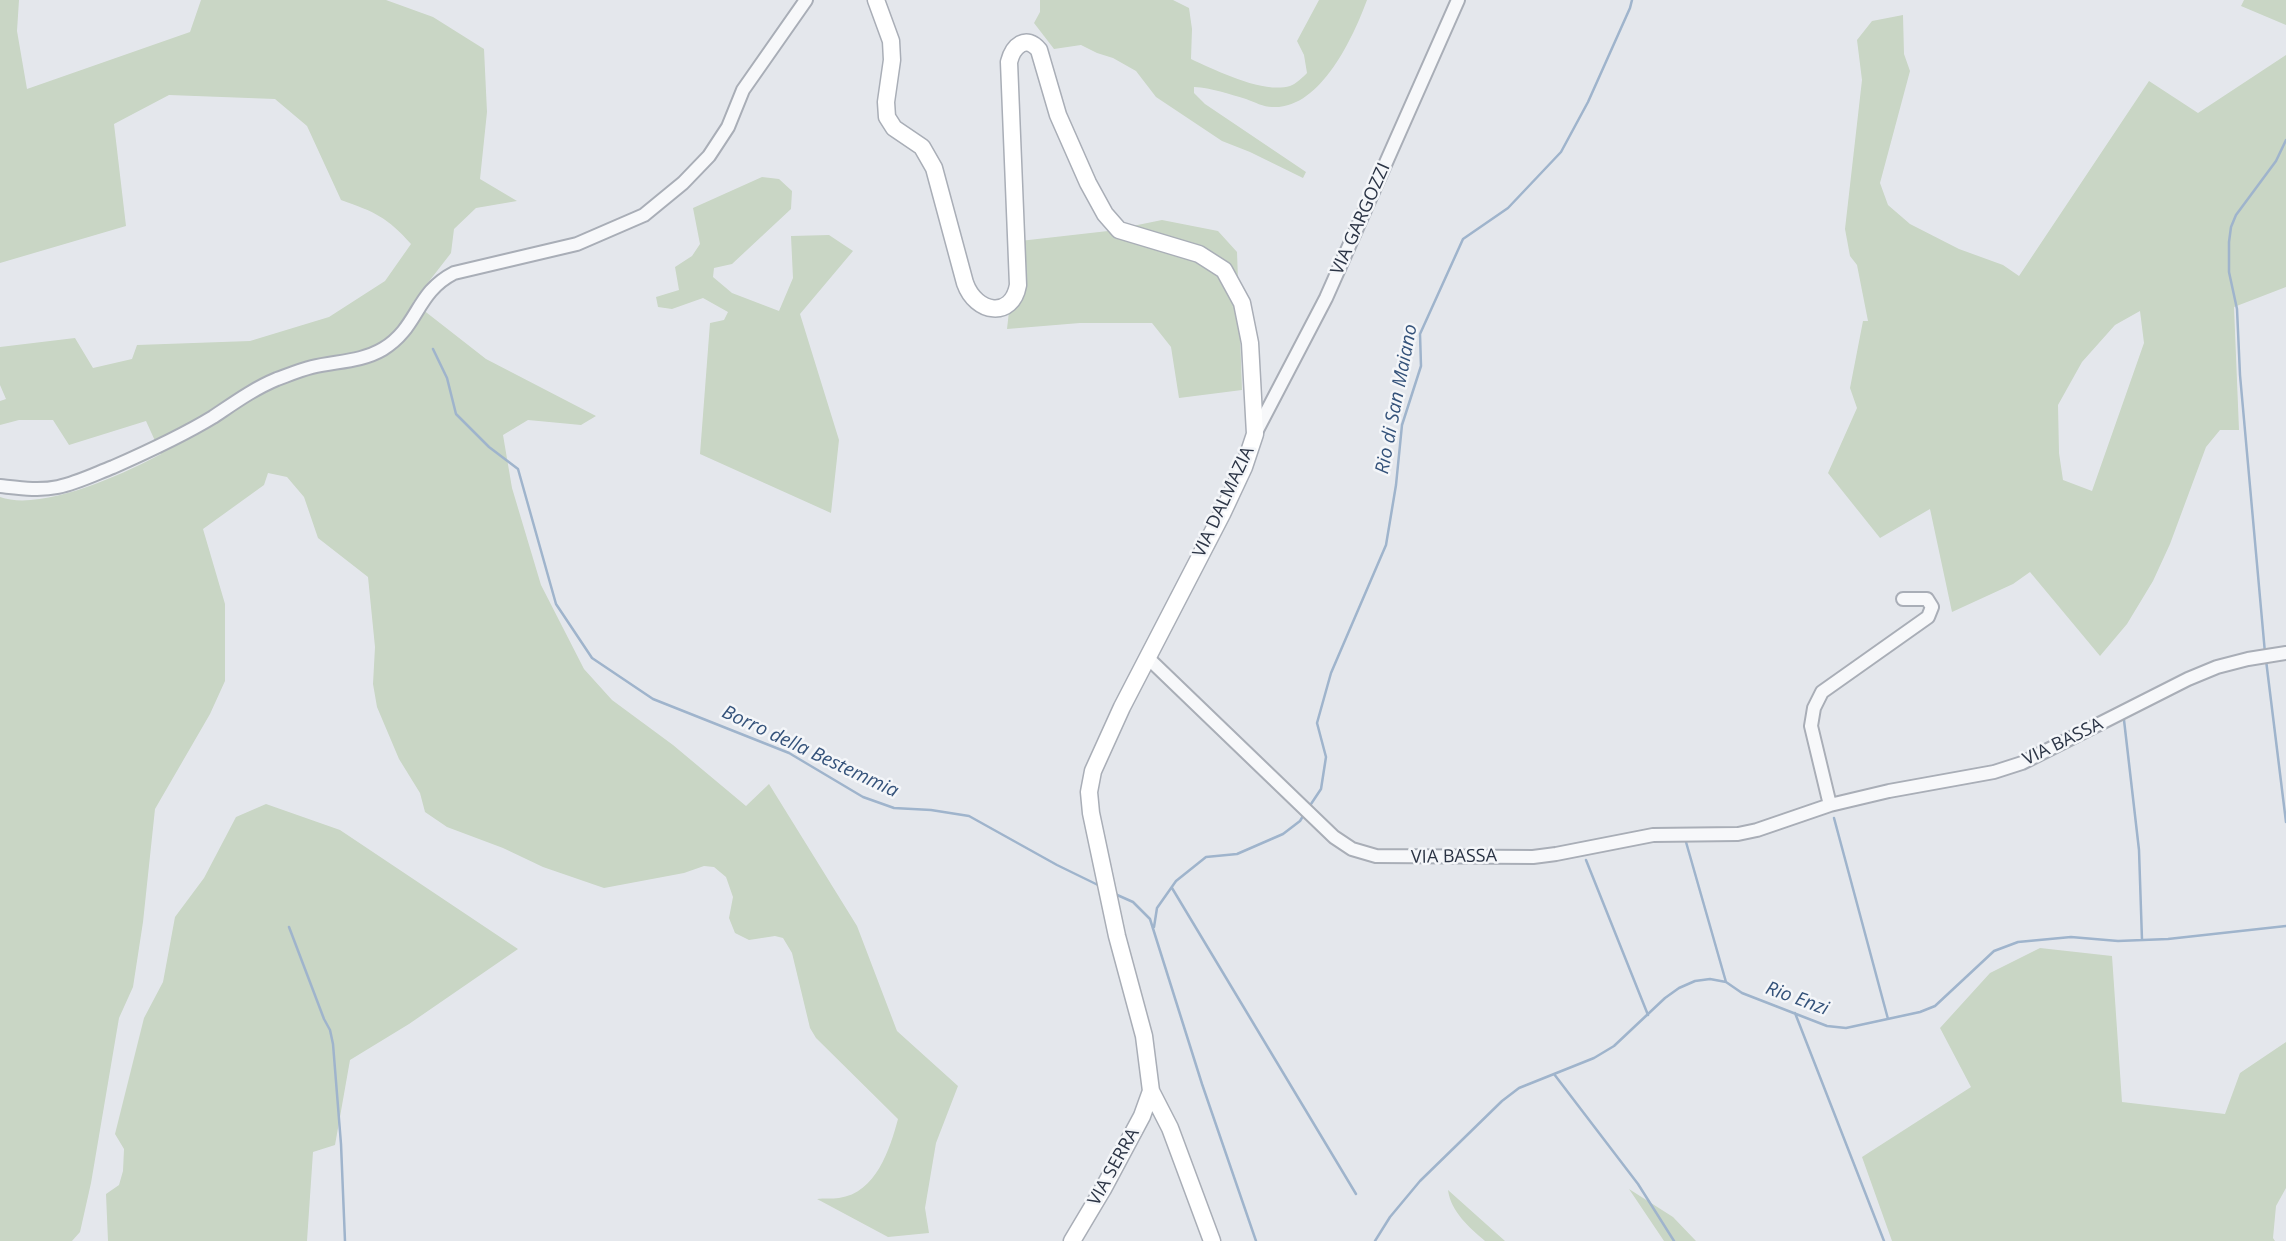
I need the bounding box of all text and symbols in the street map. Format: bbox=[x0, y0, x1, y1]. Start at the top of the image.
street label: VIA GARGOZZI bbox=[1327, 160, 1395, 278]
water label: Rio di San Maiano bbox=[1371, 322, 1423, 476]
street label: VIA DALMAZIA bbox=[1189, 443, 1259, 561]
water label: Borro della Bestemmia bbox=[718, 701, 902, 803]
street label: VIA BASSA bbox=[2020, 713, 2106, 771]
street label: VIA BASSA bbox=[1411, 845, 1497, 869]
water label: Rio Enzi bbox=[1762, 977, 1832, 1021]
street label: VIA SERRA bbox=[1084, 1124, 1144, 1210]

